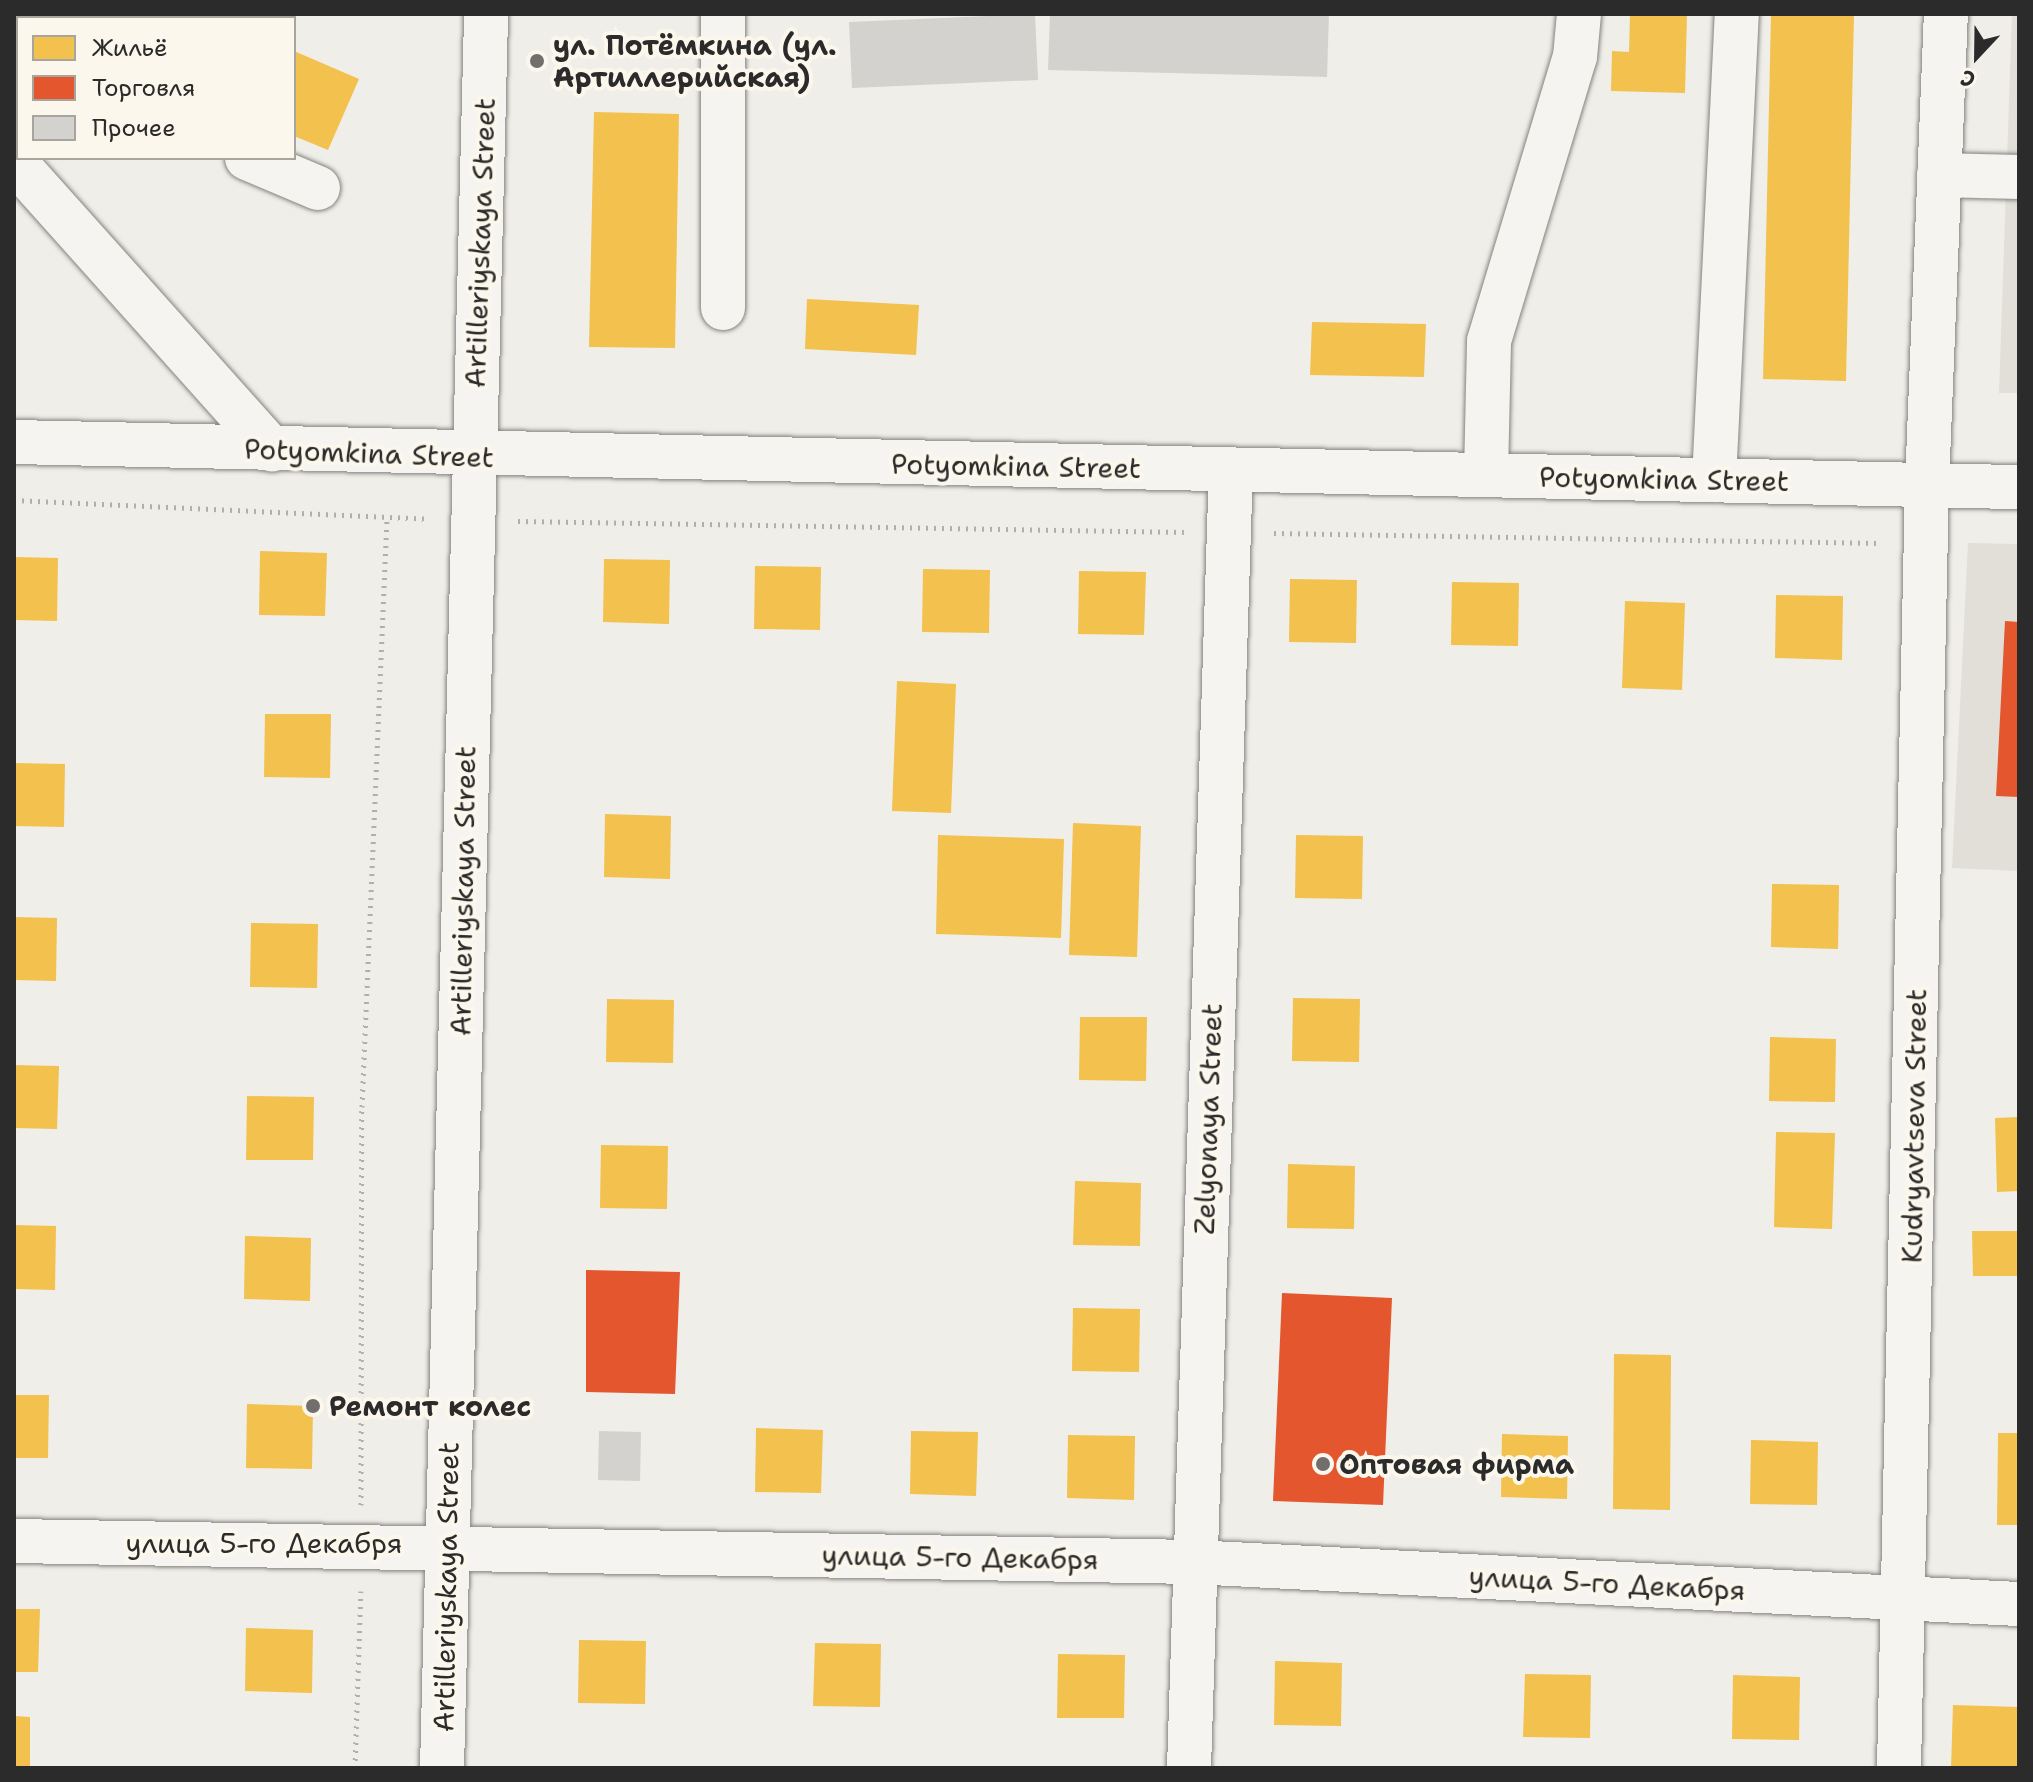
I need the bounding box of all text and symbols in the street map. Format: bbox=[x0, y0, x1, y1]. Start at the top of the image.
legend bbox=[16, 16, 296, 160]
north arrow bbox=[1937, 16, 2017, 96]
place label: ул. Потёмкина (ул. Артиллерийская) bbox=[553, 28, 837, 94]
text: Жильё bbox=[92, 32, 168, 64]
marker: ул. Потёмкина (ул. Артиллерийская) bbox=[528, 52, 546, 70]
text: С bbox=[1956, 63, 1980, 95]
text: Торговля bbox=[92, 72, 195, 104]
street label: Artilleriyskaya Street bbox=[458, 97, 502, 389]
text: Прочее bbox=[92, 112, 176, 144]
street label: Potyomkina Street bbox=[244, 432, 494, 474]
street label: Potyomkina Street bbox=[891, 447, 1141, 485]
street label: Potyomkina Street bbox=[1539, 460, 1789, 498]
street label: Artilleriyskaya Street bbox=[444, 746, 482, 1036]
street label: Kudryavtseva Street bbox=[1895, 988, 1933, 1264]
street label: Zelyonaya Street bbox=[1187, 1003, 1229, 1235]
place label: Ремонт колес bbox=[329, 1389, 531, 1423]
marker: Ремонт колес bbox=[304, 1397, 322, 1415]
street label: Artilleriyskaya Street bbox=[427, 1442, 465, 1732]
place label: Оптовая фирма bbox=[1339, 1447, 1574, 1481]
marker: Оптовая фирма bbox=[1314, 1455, 1332, 1473]
street label: улица 5-го Декабря bbox=[126, 1526, 402, 1560]
street label: улица 5-го Декабря bbox=[821, 1538, 1099, 1576]
street label: улица 5-го Декабря bbox=[1468, 1559, 1746, 1607]

